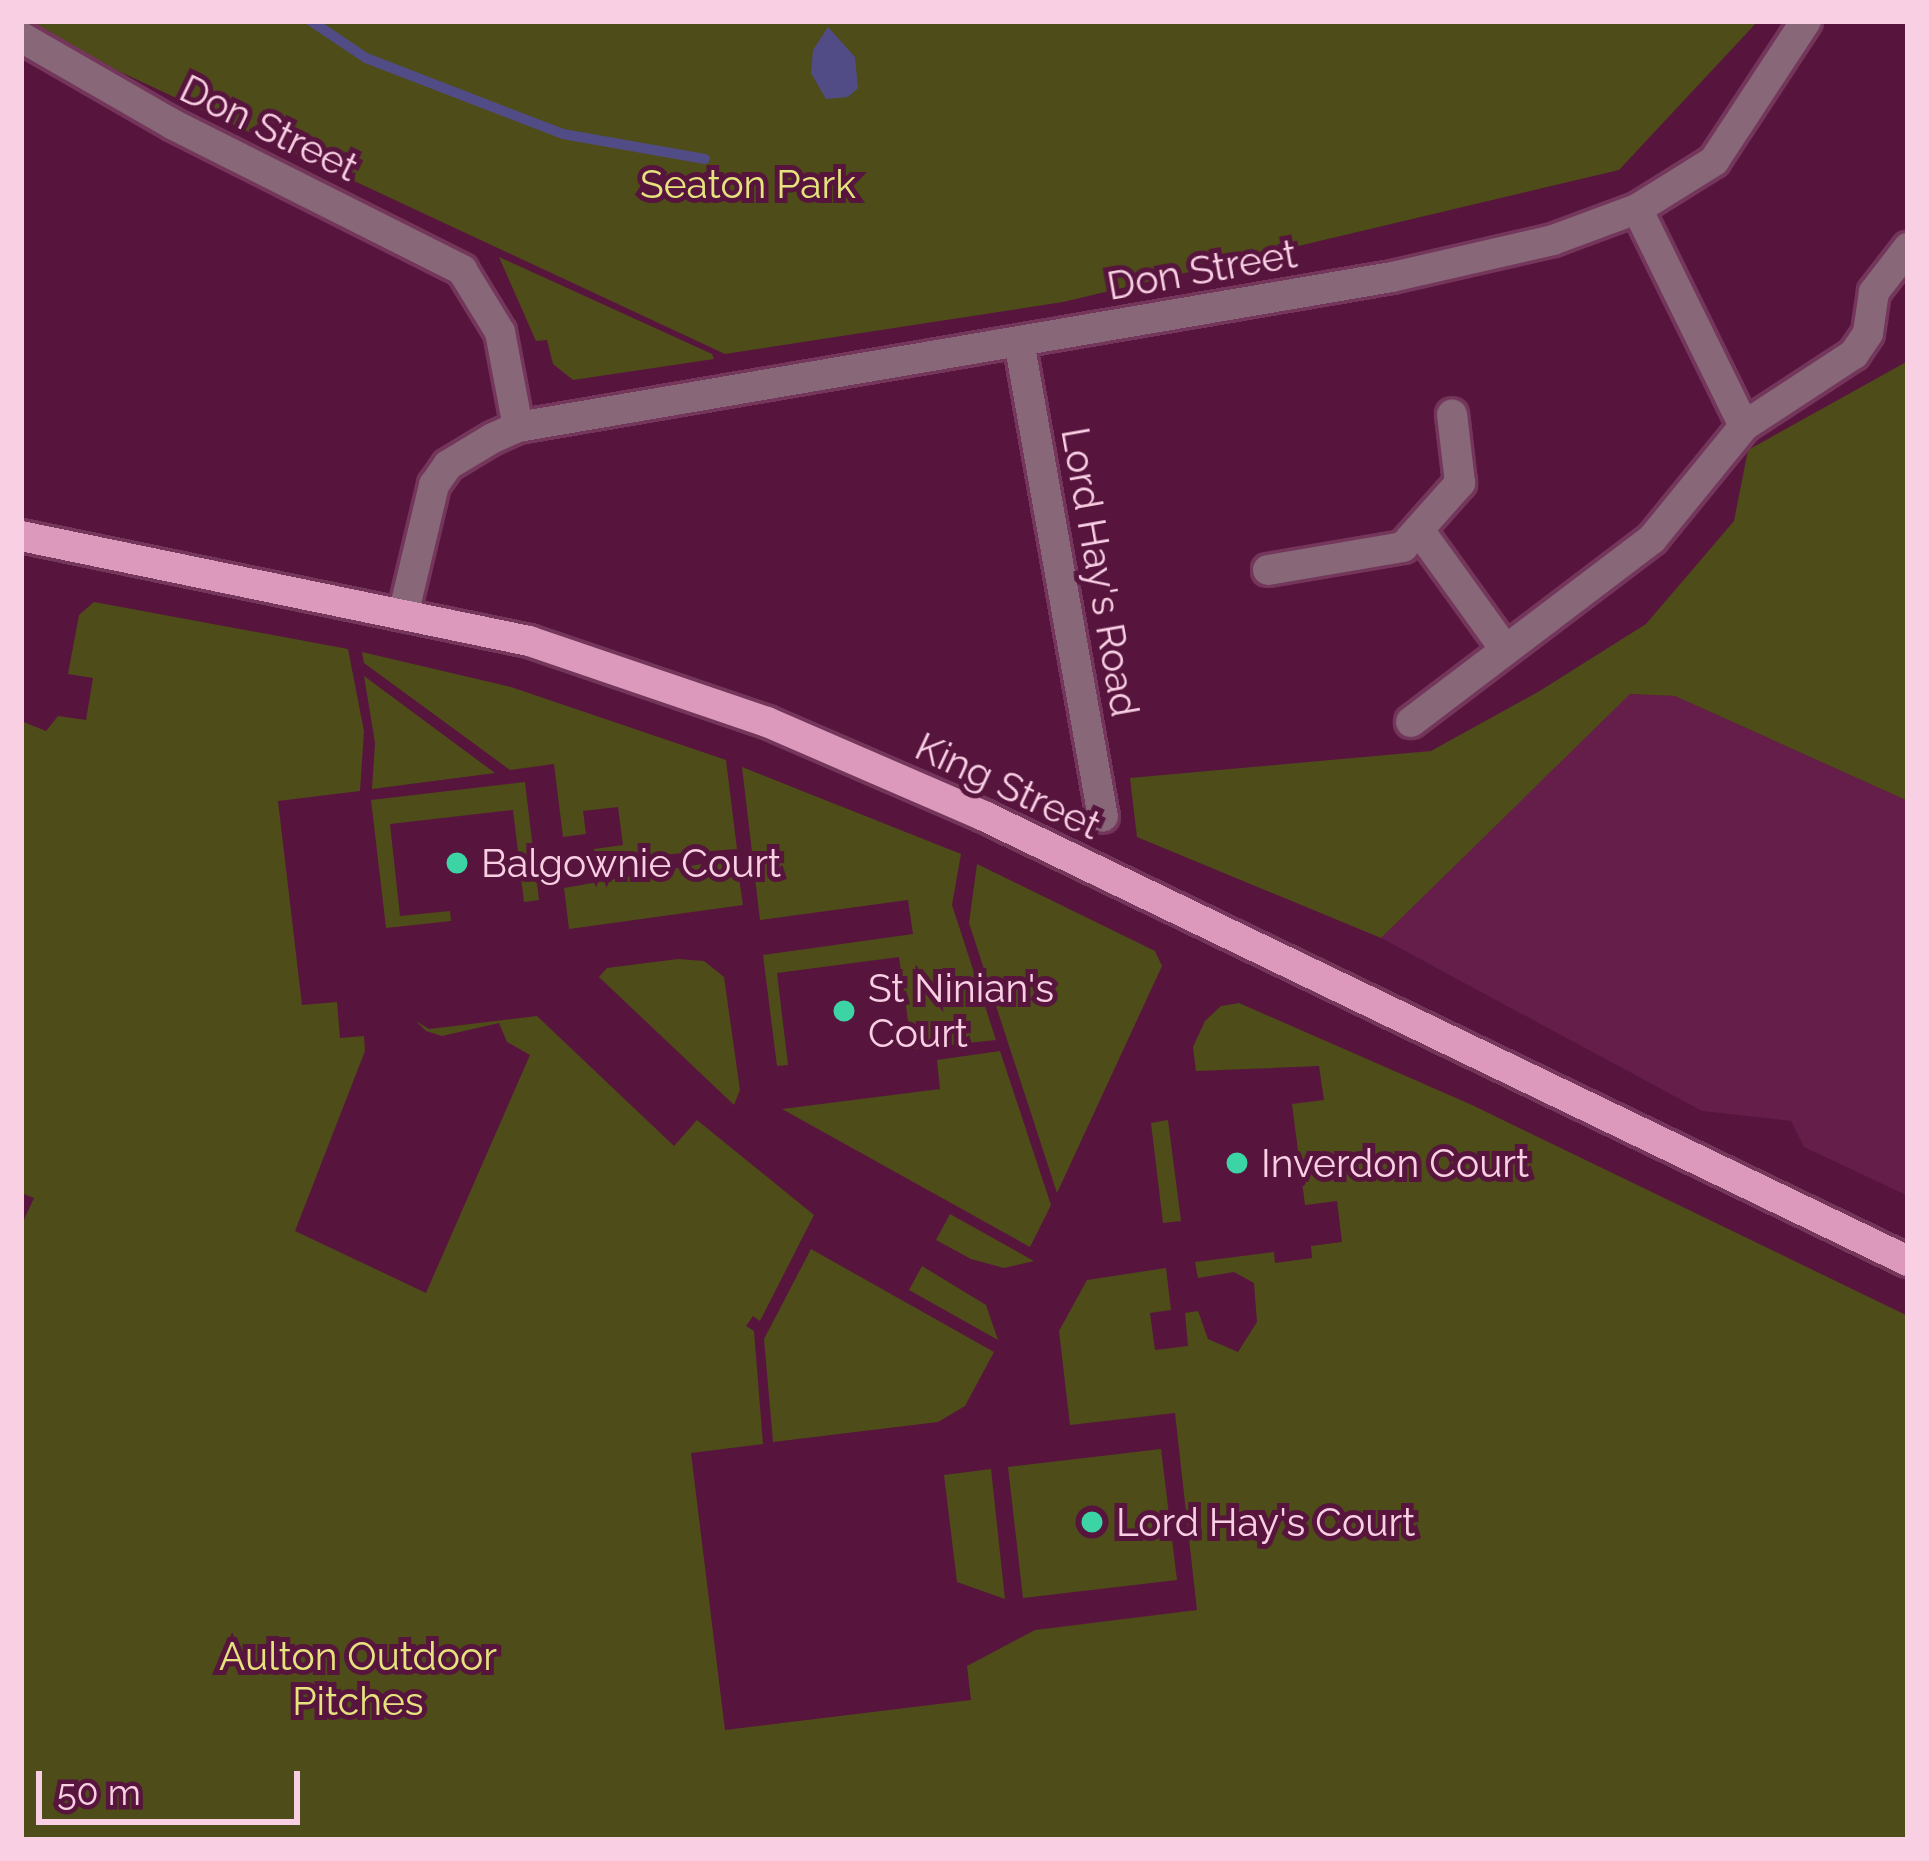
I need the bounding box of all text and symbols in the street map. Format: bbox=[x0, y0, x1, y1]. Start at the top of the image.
street label: Don Street bbox=[173, 65, 365, 191]
park label: Seaton Park bbox=[640, 161, 856, 207]
street label: Don Street bbox=[1103, 230, 1301, 310]
street label: Lord Hay's Road bbox=[1052, 424, 1148, 720]
street label: King Street bbox=[908, 723, 1108, 849]
place label: Balgownie Court bbox=[481, 840, 781, 886]
marker: Balgownie Court bbox=[444, 850, 470, 876]
place label: St Ninian's Court bbox=[868, 966, 1054, 1057]
marker: St Ninian's Court bbox=[831, 998, 857, 1024]
place label: Inverdon Court bbox=[1261, 1140, 1529, 1186]
marker: Inverdon Court bbox=[1224, 1150, 1250, 1176]
place label: Lord Hay's Court bbox=[1116, 1499, 1415, 1545]
marker: Lord Hay's Court bbox=[1079, 1509, 1105, 1535]
park label: Aulton Outdoor Pitches bbox=[219, 1634, 497, 1725]
scale bar bbox=[42, 1747, 306, 1821]
text: 50 m bbox=[57, 1771, 141, 1813]

